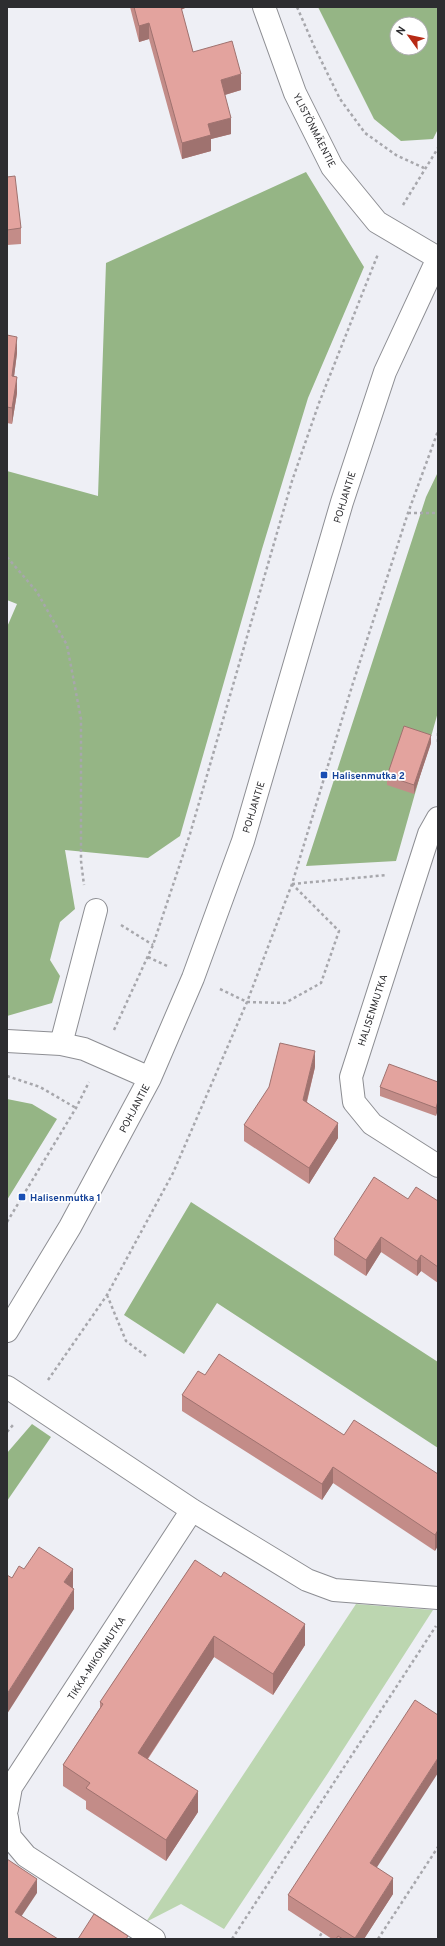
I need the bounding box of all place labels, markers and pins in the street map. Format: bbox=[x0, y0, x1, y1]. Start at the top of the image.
marker: Halisenmutka 2 bbox=[319, 770, 329, 780]
place label: Halisenmutka 2 bbox=[332, 770, 405, 783]
marker: Halisenmutka 1 bbox=[17, 1192, 27, 1202]
place label: Halisenmutka 1 bbox=[30, 1192, 101, 1205]

